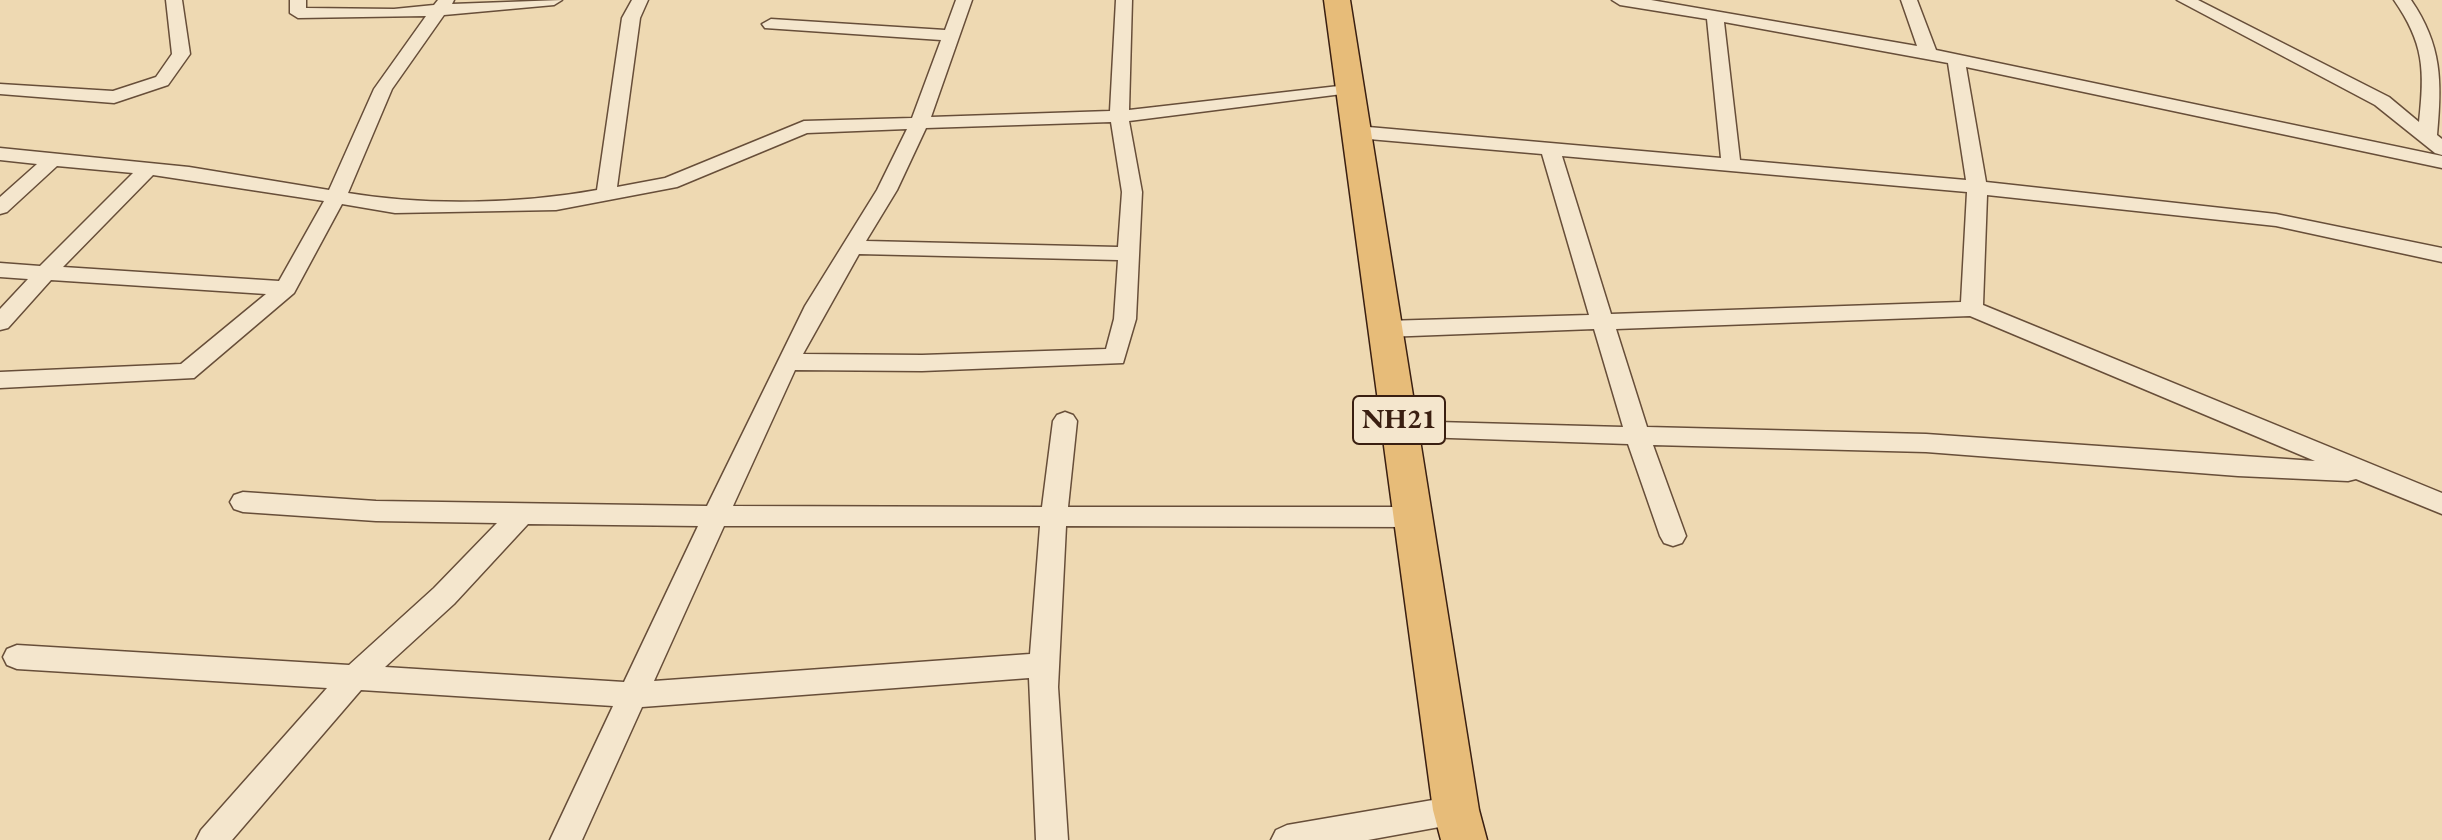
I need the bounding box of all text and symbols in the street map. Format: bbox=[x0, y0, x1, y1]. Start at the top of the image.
road number: NH21 bbox=[1353, 396, 1445, 444]

